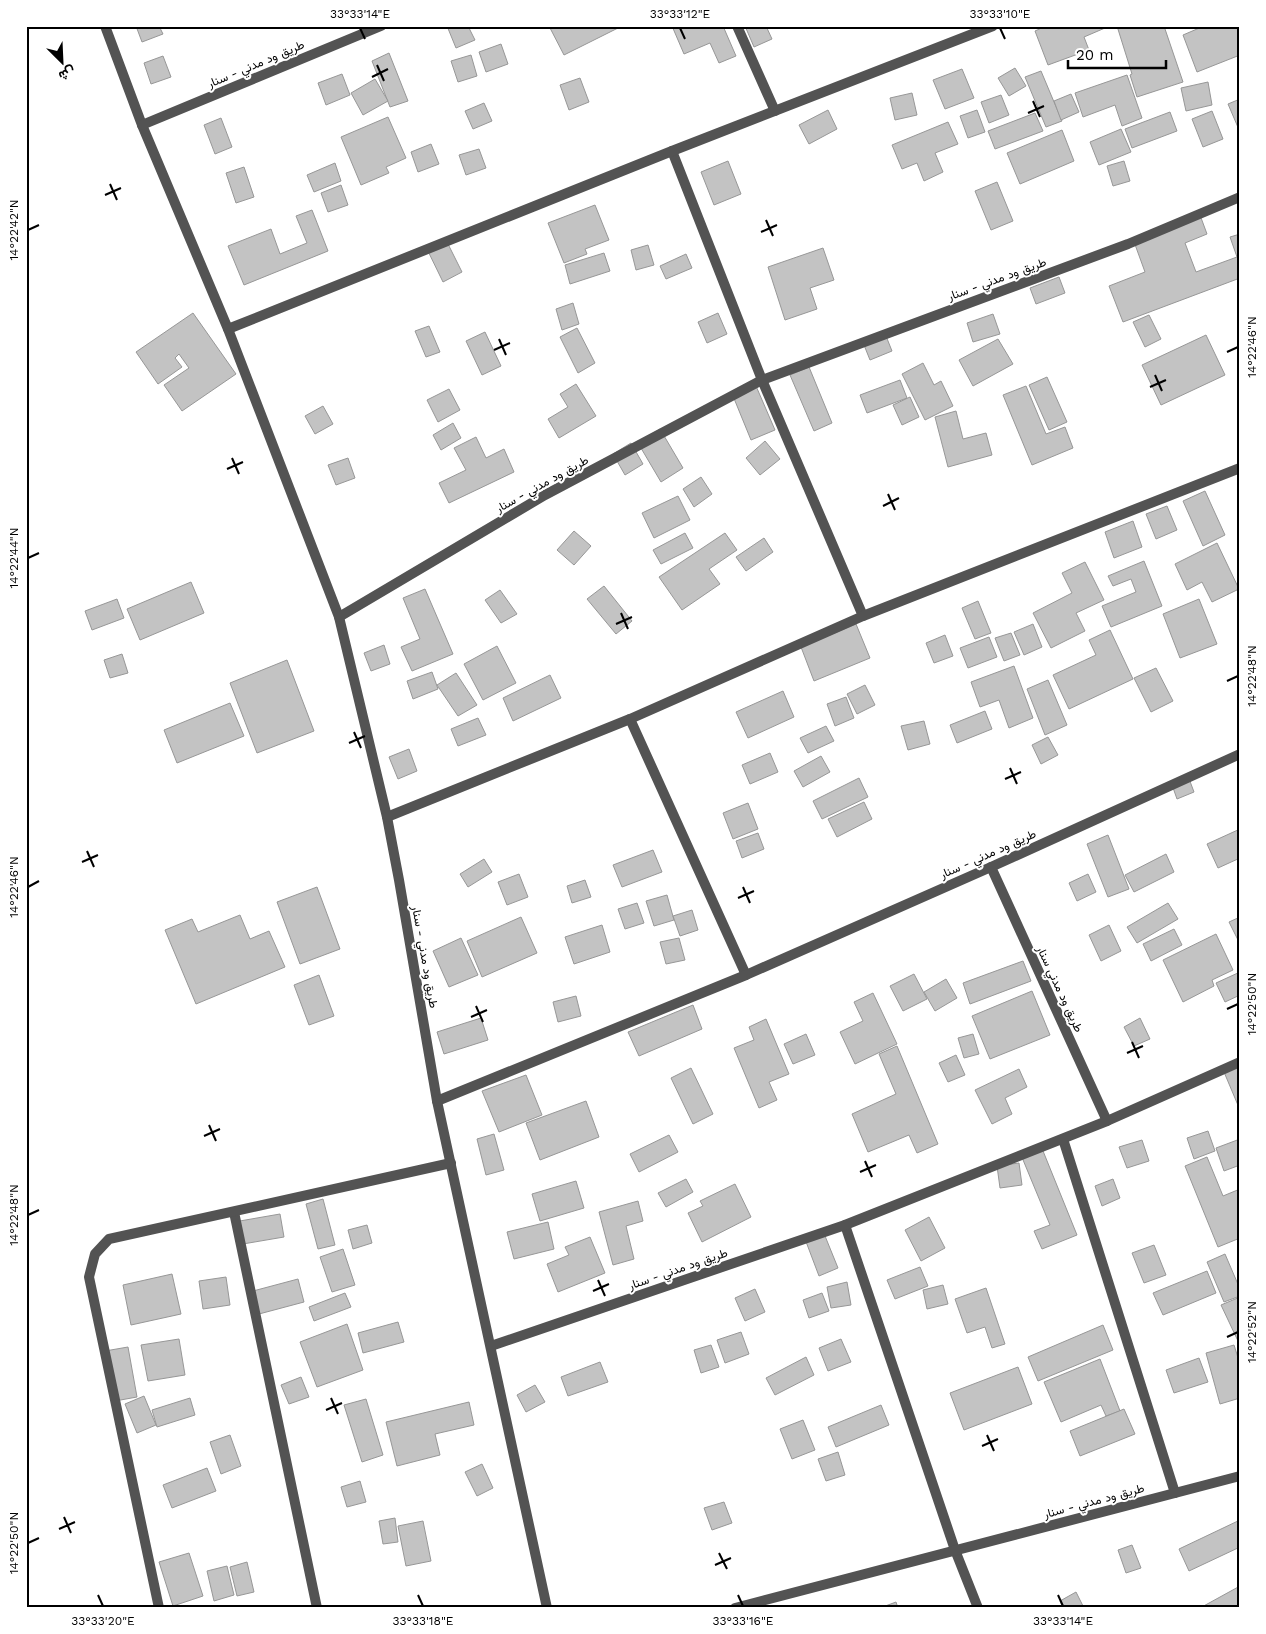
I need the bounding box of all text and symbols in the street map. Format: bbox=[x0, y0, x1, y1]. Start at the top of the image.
text: 33°33'14"E bbox=[330, 7, 390, 21]
text: 33°33'12"E bbox=[650, 7, 711, 21]
text: 33°33'10"E bbox=[970, 7, 1031, 21]
street label: طريق ود مدني - سنار bbox=[205, 37, 308, 94]
north arrow bbox=[38, 38, 88, 88]
scale bar bbox=[1068, 38, 1166, 70]
text: 20 m bbox=[1076, 46, 1114, 64]
text: ش bbox=[56, 62, 78, 85]
text: 14°22'42"N bbox=[7, 199, 21, 261]
street label: طريق ود مدني - سنار bbox=[945, 255, 1049, 306]
text: 14°22'46"N bbox=[1245, 316, 1259, 378]
street label: طريق ود مدني - سنار bbox=[492, 453, 592, 518]
text: 14°22'44"N bbox=[7, 528, 21, 588]
text: 14°22'48"N bbox=[1245, 645, 1259, 707]
street label: طريق ود مدني - سنار bbox=[937, 826, 1040, 885]
text: 14°22'46"N bbox=[7, 856, 21, 918]
street label: طريق ود مدني - سنار bbox=[406, 904, 441, 1010]
street label: طريق ود مدني سنار bbox=[1031, 943, 1086, 1036]
text: 14°22'50"N bbox=[1245, 973, 1259, 1035]
text: 14°22'48"N bbox=[7, 1184, 21, 1246]
street label: طريق ود مدني - سنار bbox=[626, 1245, 730, 1296]
text: 14°22'52"N bbox=[1245, 1301, 1259, 1363]
street label: طريق ود مدني - سنار bbox=[1041, 1481, 1147, 1524]
text: 14°22'50"N bbox=[7, 1512, 21, 1574]
text: 33°33'20"E bbox=[71, 1614, 135, 1628]
text: 33°33'18"E bbox=[393, 1614, 454, 1628]
text: 33°33'16"E bbox=[713, 1614, 774, 1628]
text: 33°33'14"E bbox=[1033, 1614, 1093, 1628]

